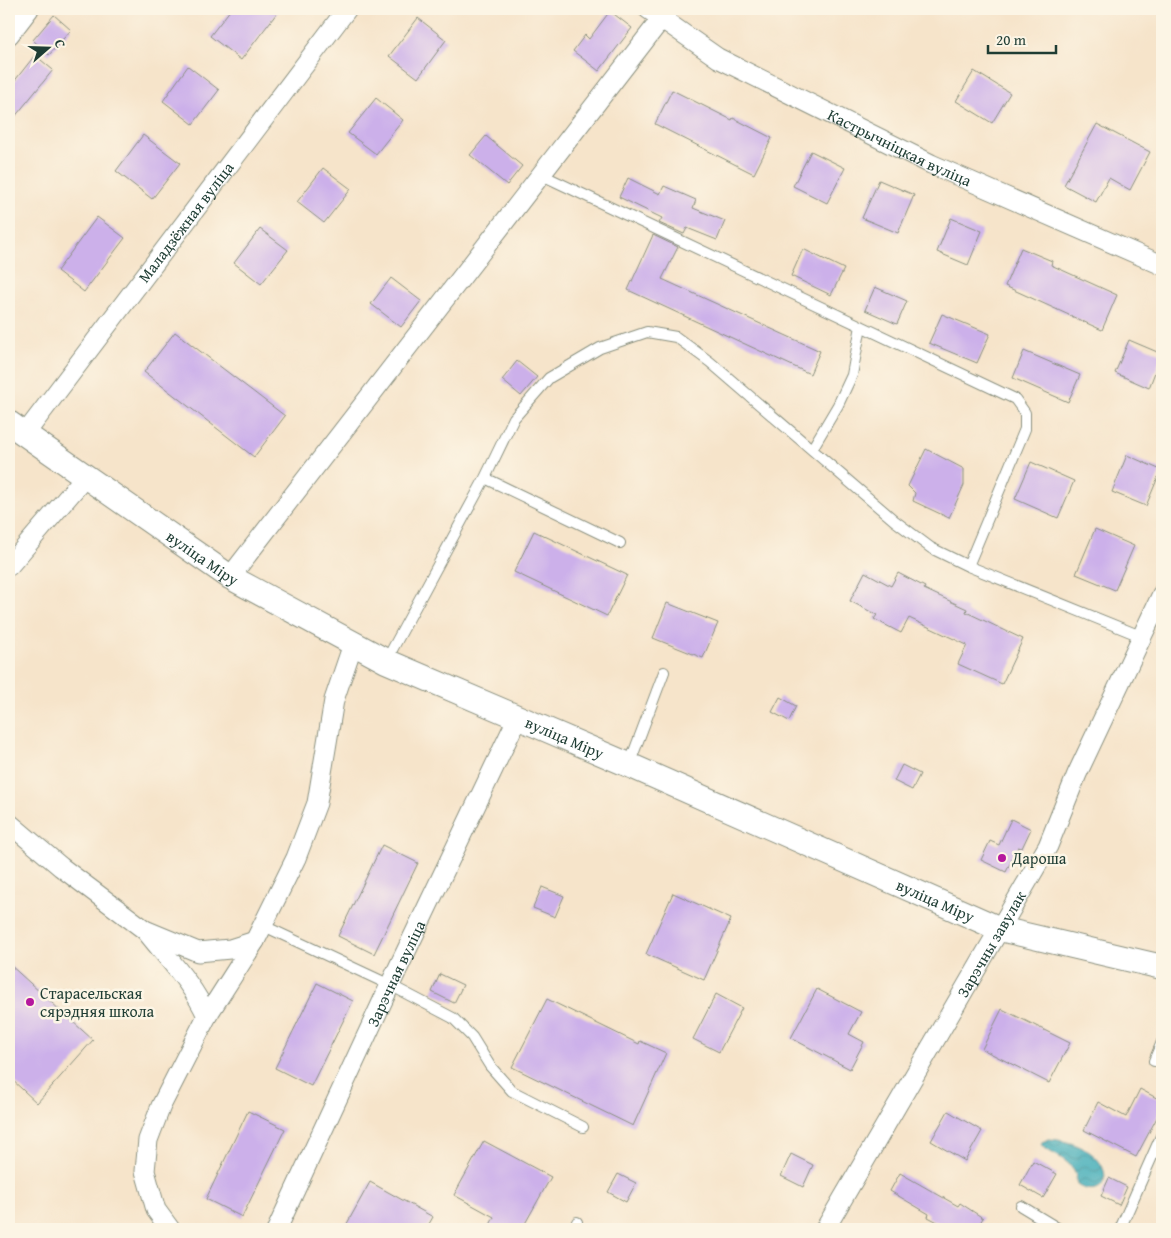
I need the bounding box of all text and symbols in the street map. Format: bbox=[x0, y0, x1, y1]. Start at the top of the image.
north arrow bbox=[22, 22, 72, 72]
scale bar bbox=[988, 22, 1056, 54]
text: 20 m bbox=[996, 29, 1027, 50]
text: С bbox=[49, 36, 71, 51]
street label: Кастрычніцкая вуліца bbox=[824, 102, 976, 192]
street label: Маладзёжная вуліца bbox=[132, 156, 240, 287]
street label: вуліца Міру bbox=[162, 524, 243, 592]
street label: вуліца Міру bbox=[522, 710, 608, 765]
place label: Дароша bbox=[1011, 846, 1067, 870]
marker: Дароша bbox=[996, 852, 1008, 864]
street label: вуліца Міру bbox=[893, 873, 979, 928]
street label: Зарэчны завулак bbox=[950, 885, 1032, 1002]
street label: Зарэчная вуліца bbox=[360, 916, 431, 1030]
place label: Старасельская сярэдняя школа bbox=[40, 981, 154, 1023]
marker: Старасельская сярэдняя школа bbox=[24, 996, 36, 1008]

